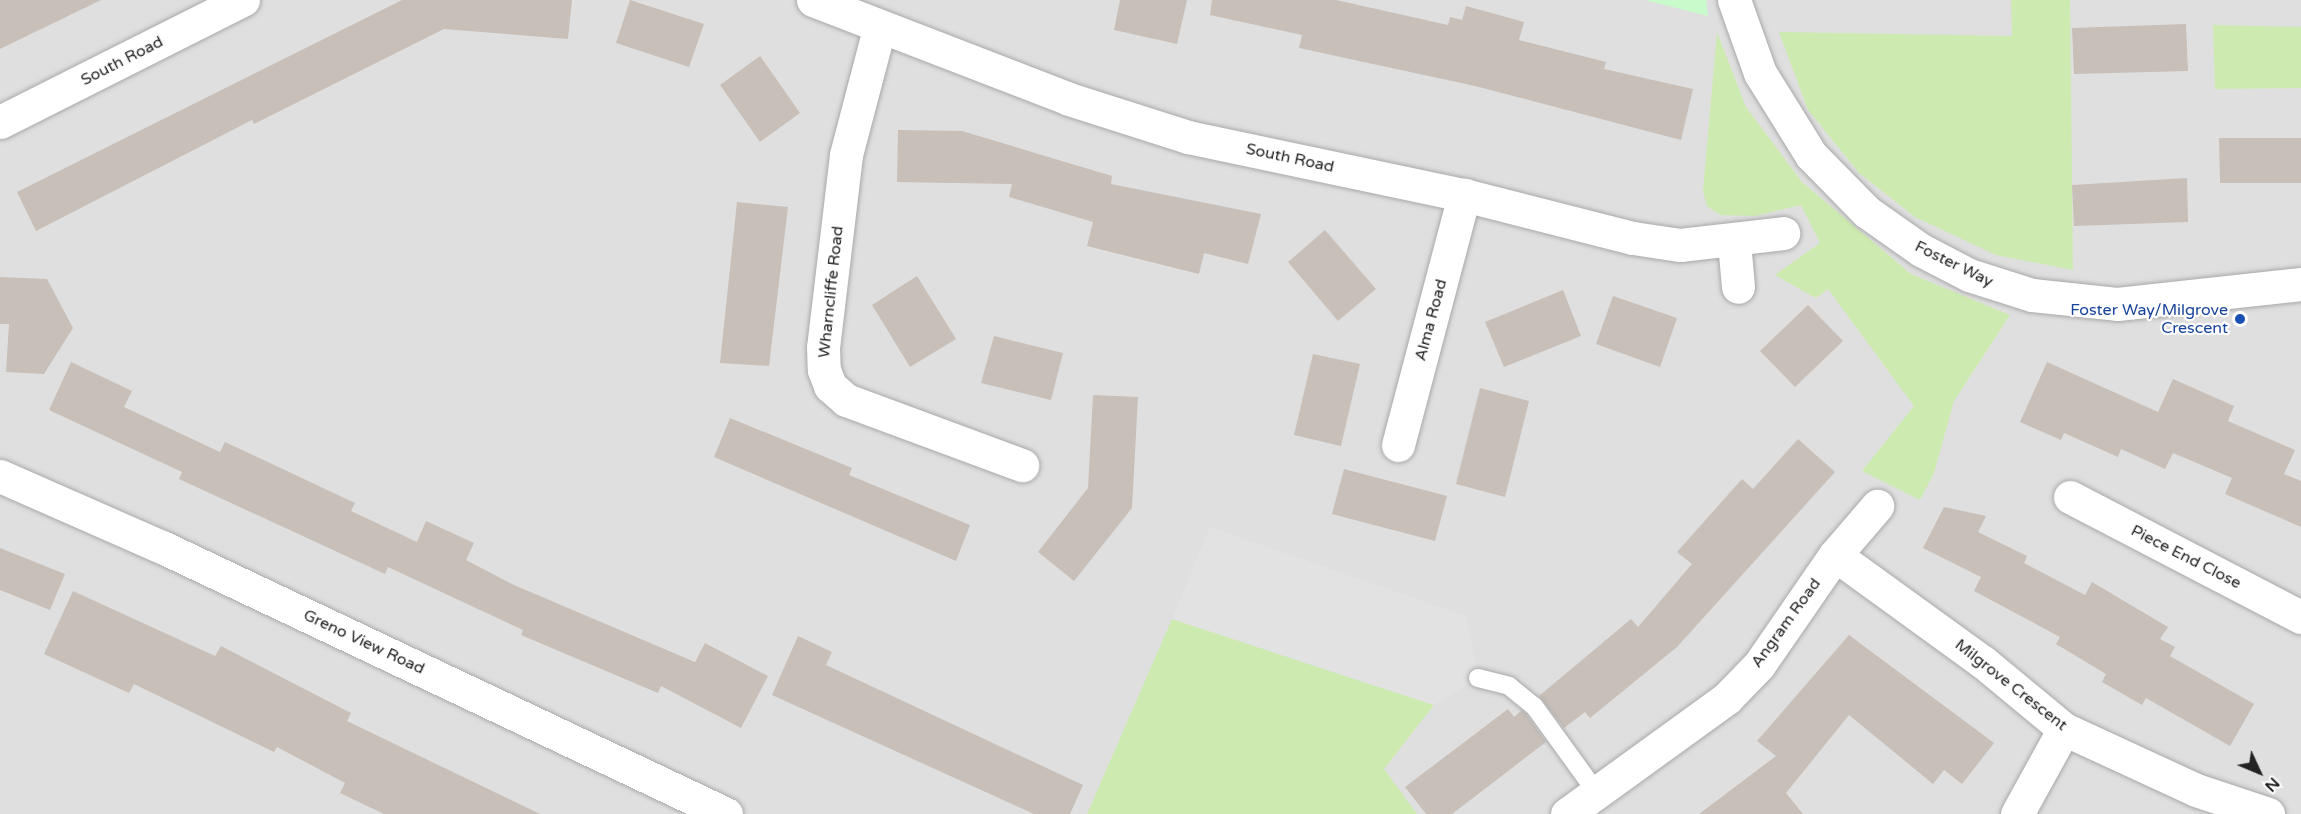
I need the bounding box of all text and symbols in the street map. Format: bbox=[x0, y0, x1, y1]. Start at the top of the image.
street label: South Road bbox=[78, 32, 166, 90]
street label: South Road bbox=[1244, 139, 1336, 177]
street label: Wharncliffe Road bbox=[815, 225, 847, 359]
street label: Foster Way bbox=[1912, 237, 1996, 291]
street label: Alma Road bbox=[1411, 277, 1451, 363]
place label: Foster Way/Milgrove Crescent bbox=[2070, 300, 2228, 338]
marker: Foster Way/Milgrove Crescent bbox=[2233, 312, 2247, 326]
street label: Piece End Close bbox=[2128, 521, 2244, 593]
street label: Angram Road bbox=[1747, 575, 1825, 671]
street label: Greno View Road bbox=[300, 605, 428, 679]
street label: Milgrove Crescent bbox=[1951, 635, 2071, 735]
north arrow bbox=[2229, 742, 2289, 802]
text: N bbox=[2260, 773, 2284, 796]

